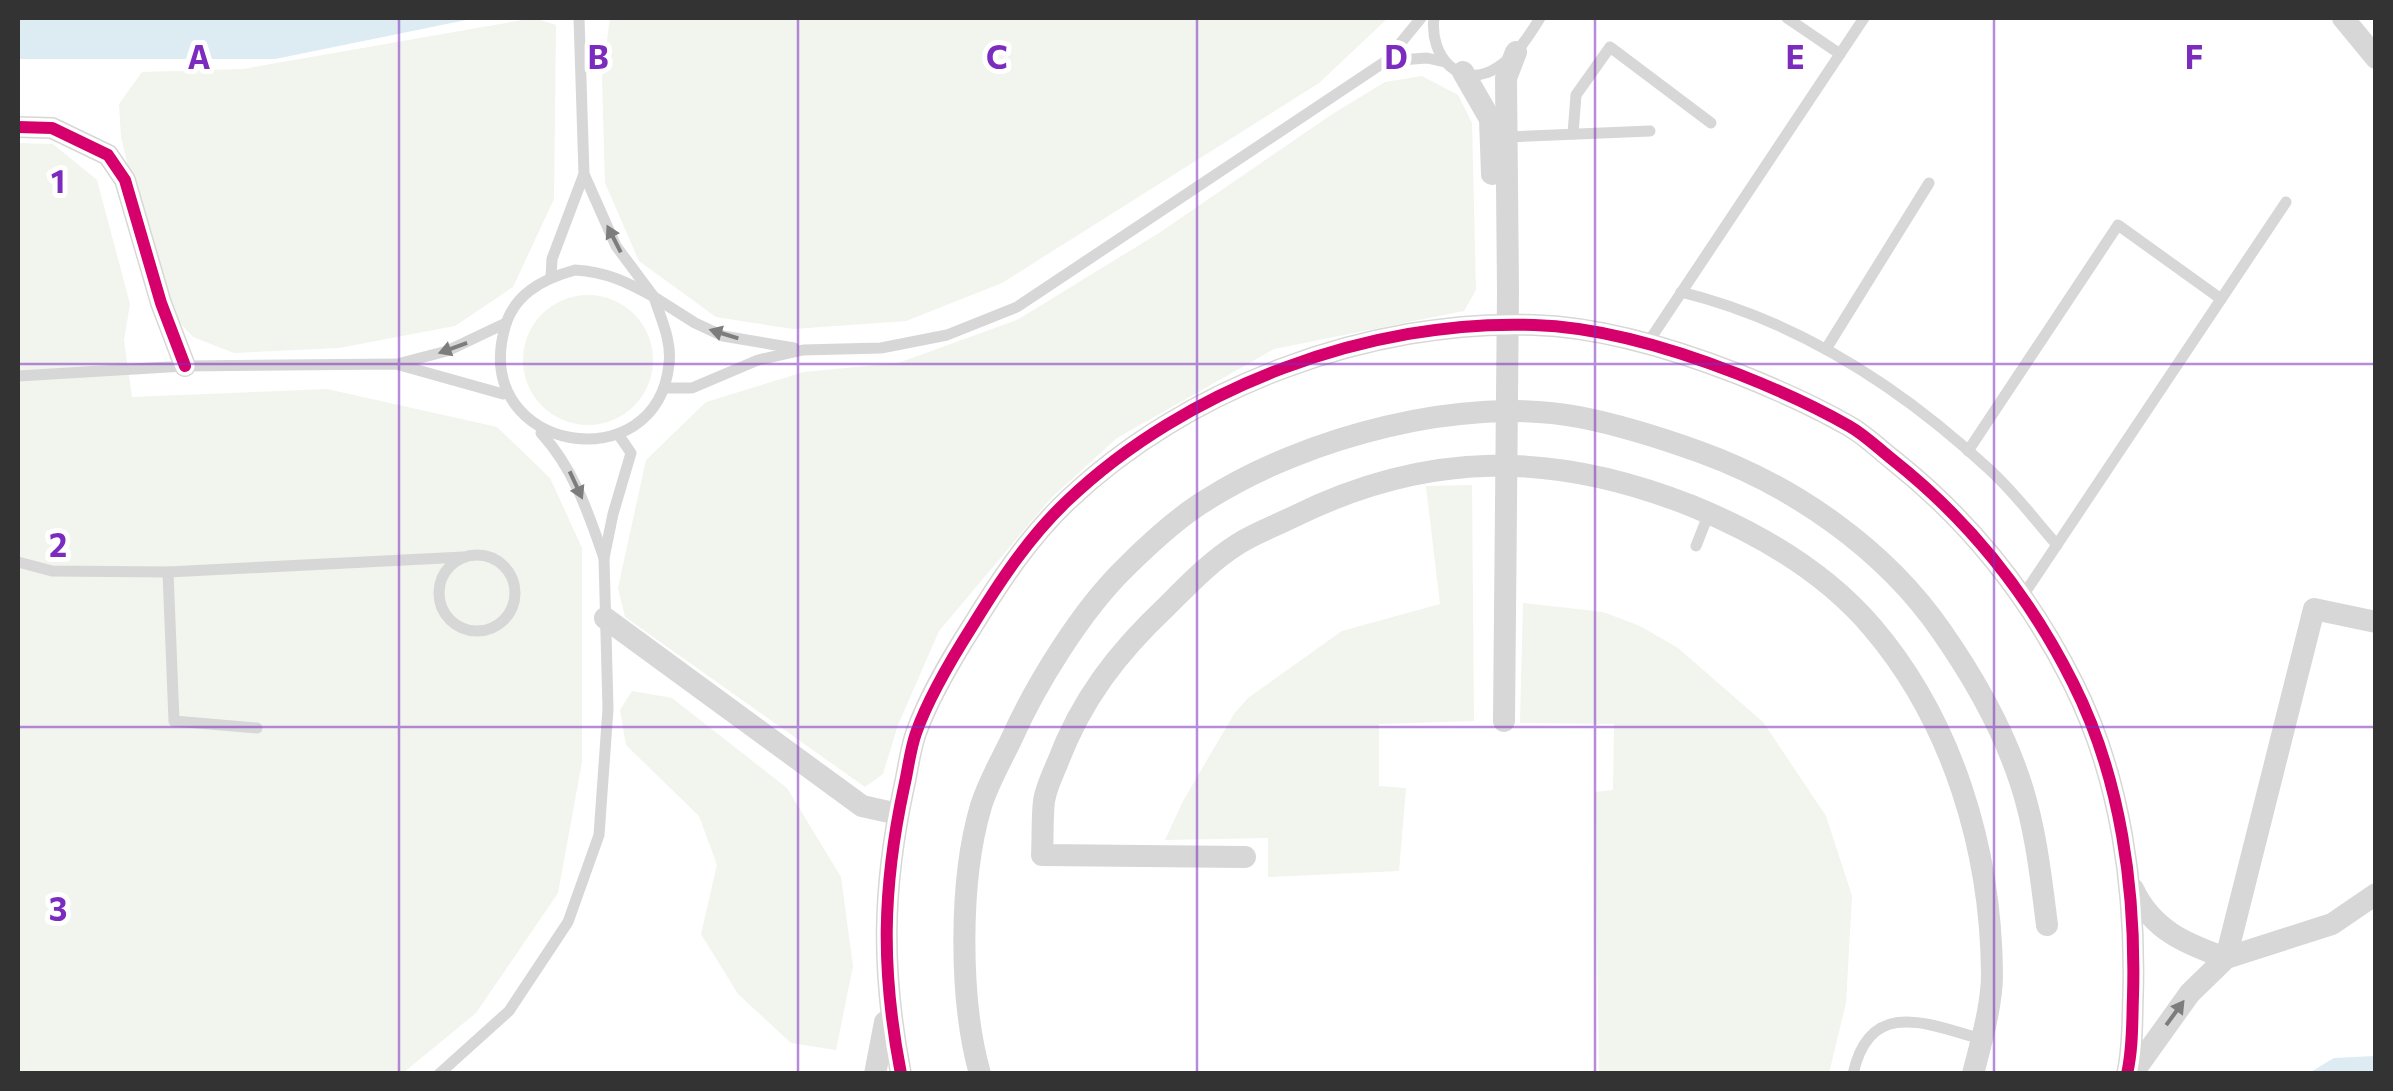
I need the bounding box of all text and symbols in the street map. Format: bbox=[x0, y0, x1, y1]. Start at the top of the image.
text: A bbox=[188, 36, 211, 76]
text: B bbox=[587, 36, 609, 76]
text: C bbox=[986, 36, 1008, 76]
text: D bbox=[1384, 36, 1408, 76]
text: E bbox=[1785, 36, 1805, 76]
text: F bbox=[2185, 36, 2203, 76]
text: 1 bbox=[51, 160, 65, 200]
one-way arrow bbox=[606, 224, 623, 253]
one-way arrow bbox=[709, 326, 739, 341]
one-way arrow bbox=[437, 341, 467, 356]
one-way arrow bbox=[568, 471, 585, 500]
text: 2 bbox=[49, 524, 67, 564]
text: 3 bbox=[49, 888, 67, 928]
one-way arrow bbox=[2165, 1000, 2185, 1026]

